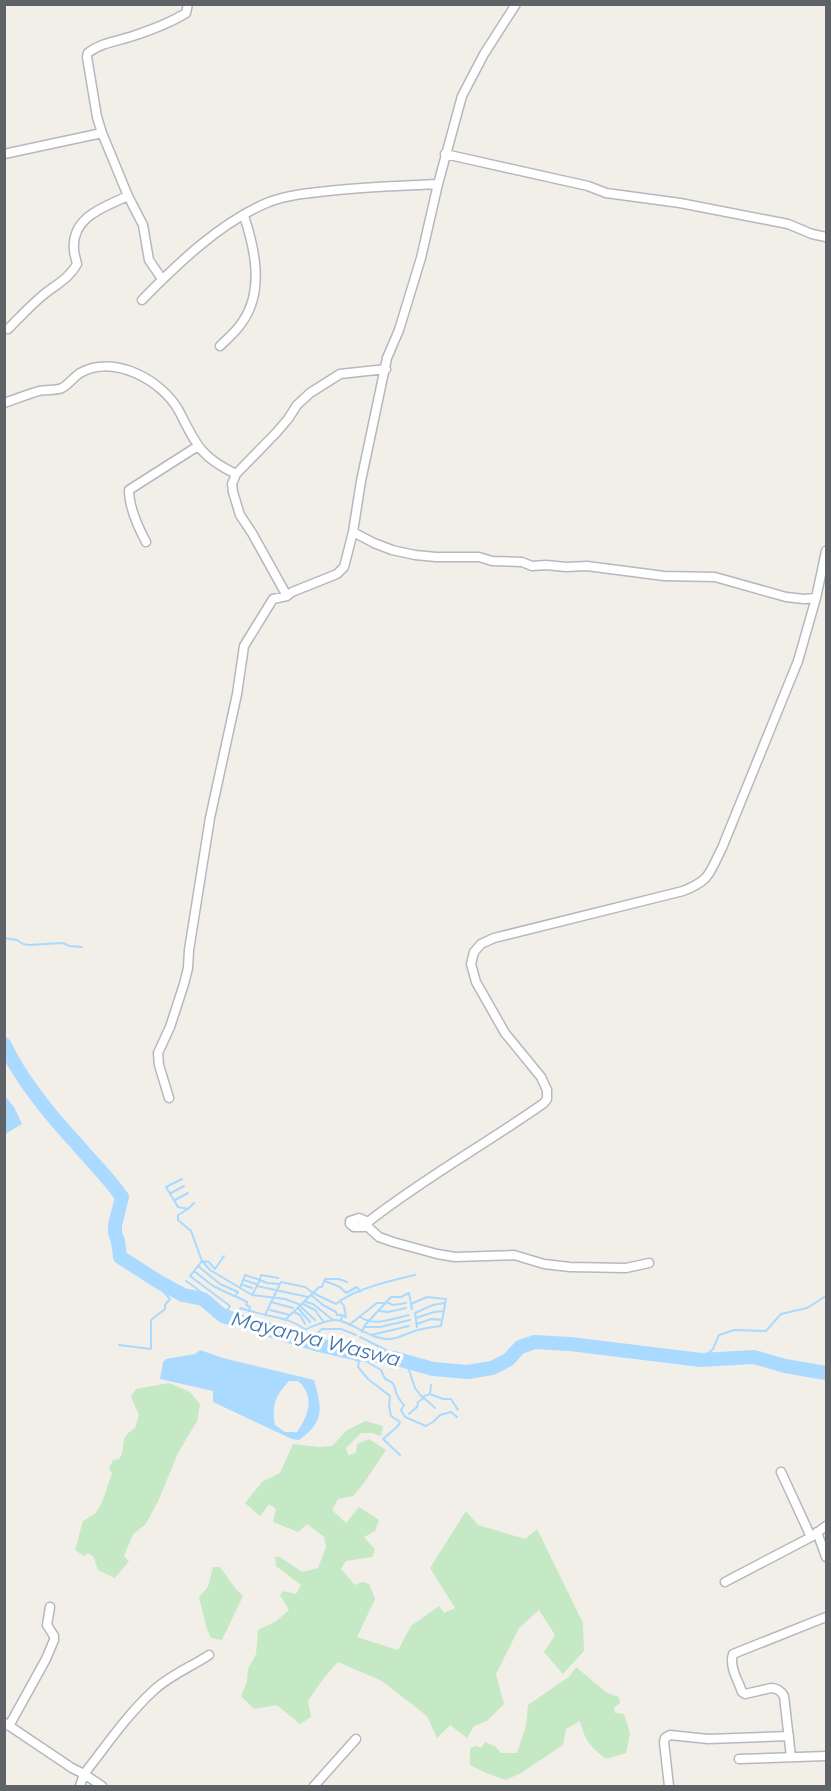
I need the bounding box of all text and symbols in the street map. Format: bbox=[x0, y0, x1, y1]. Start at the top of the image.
water label: Mayanya Waswa bbox=[229, 1306, 403, 1372]

